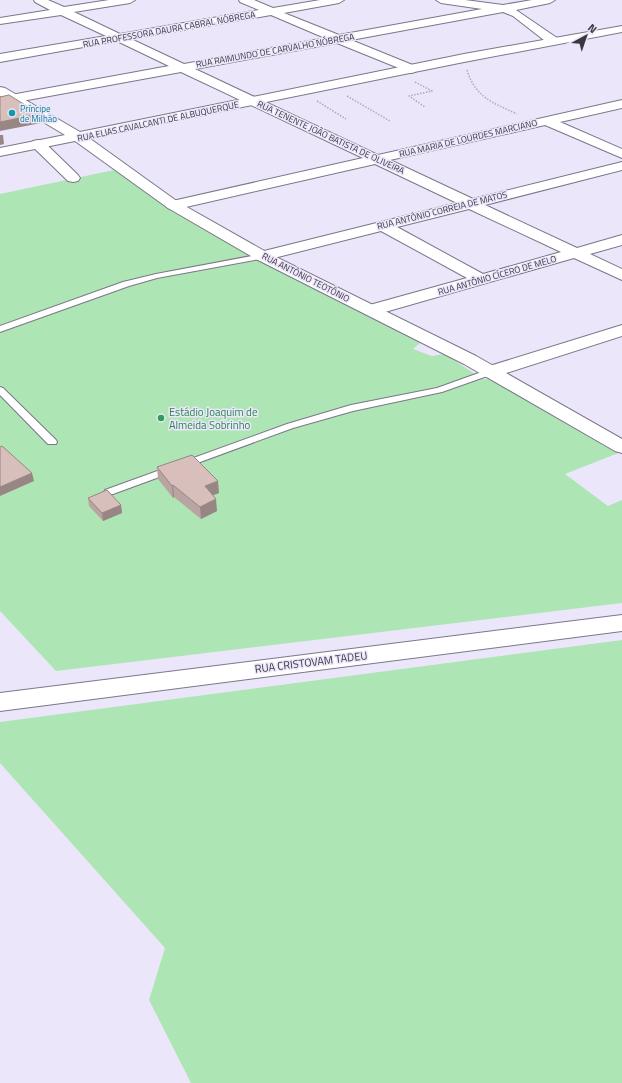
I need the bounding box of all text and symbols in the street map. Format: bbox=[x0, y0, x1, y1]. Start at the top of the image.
street label: RUA PROFESSORA DAURA CABRAL NÓBREGA bbox=[82, 7, 257, 51]
north arrow bbox=[566, 16, 606, 56]
text: N bbox=[584, 20, 600, 37]
street label: RUA RAIMUNDO DE CARVALHO NÓBREGA bbox=[195, 30, 356, 70]
street label: RUA TENENTE JOÃO BATISTA DE OLIVEIRA bbox=[255, 97, 407, 177]
street label: RUA ELIAS CAVALCANTI DE ALBUQUERQUE bbox=[76, 98, 240, 144]
place label: Príncipe de Milhão bbox=[20, 102, 57, 125]
marker: Príncipe de Milhão bbox=[7, 108, 17, 118]
street label: RUA MARIA DE LOURDES MARCIANO bbox=[398, 116, 538, 160]
street label: RUA ANTÔNIO CORREIA DE MATOS bbox=[376, 187, 509, 232]
street label: RUA ANTÔNIO TEOTÔNIO bbox=[260, 249, 352, 305]
street label: RUA ANTÔNIO CÍCERO DE MELO bbox=[436, 252, 558, 298]
place label: Estádio Joaquim de Almeida Sobrinho bbox=[169, 404, 258, 433]
marker: Estádio Joaquim de Almeida Sobrinho bbox=[156, 413, 166, 423]
street label: RUA CRISTOVAM TADEU bbox=[254, 647, 368, 677]

